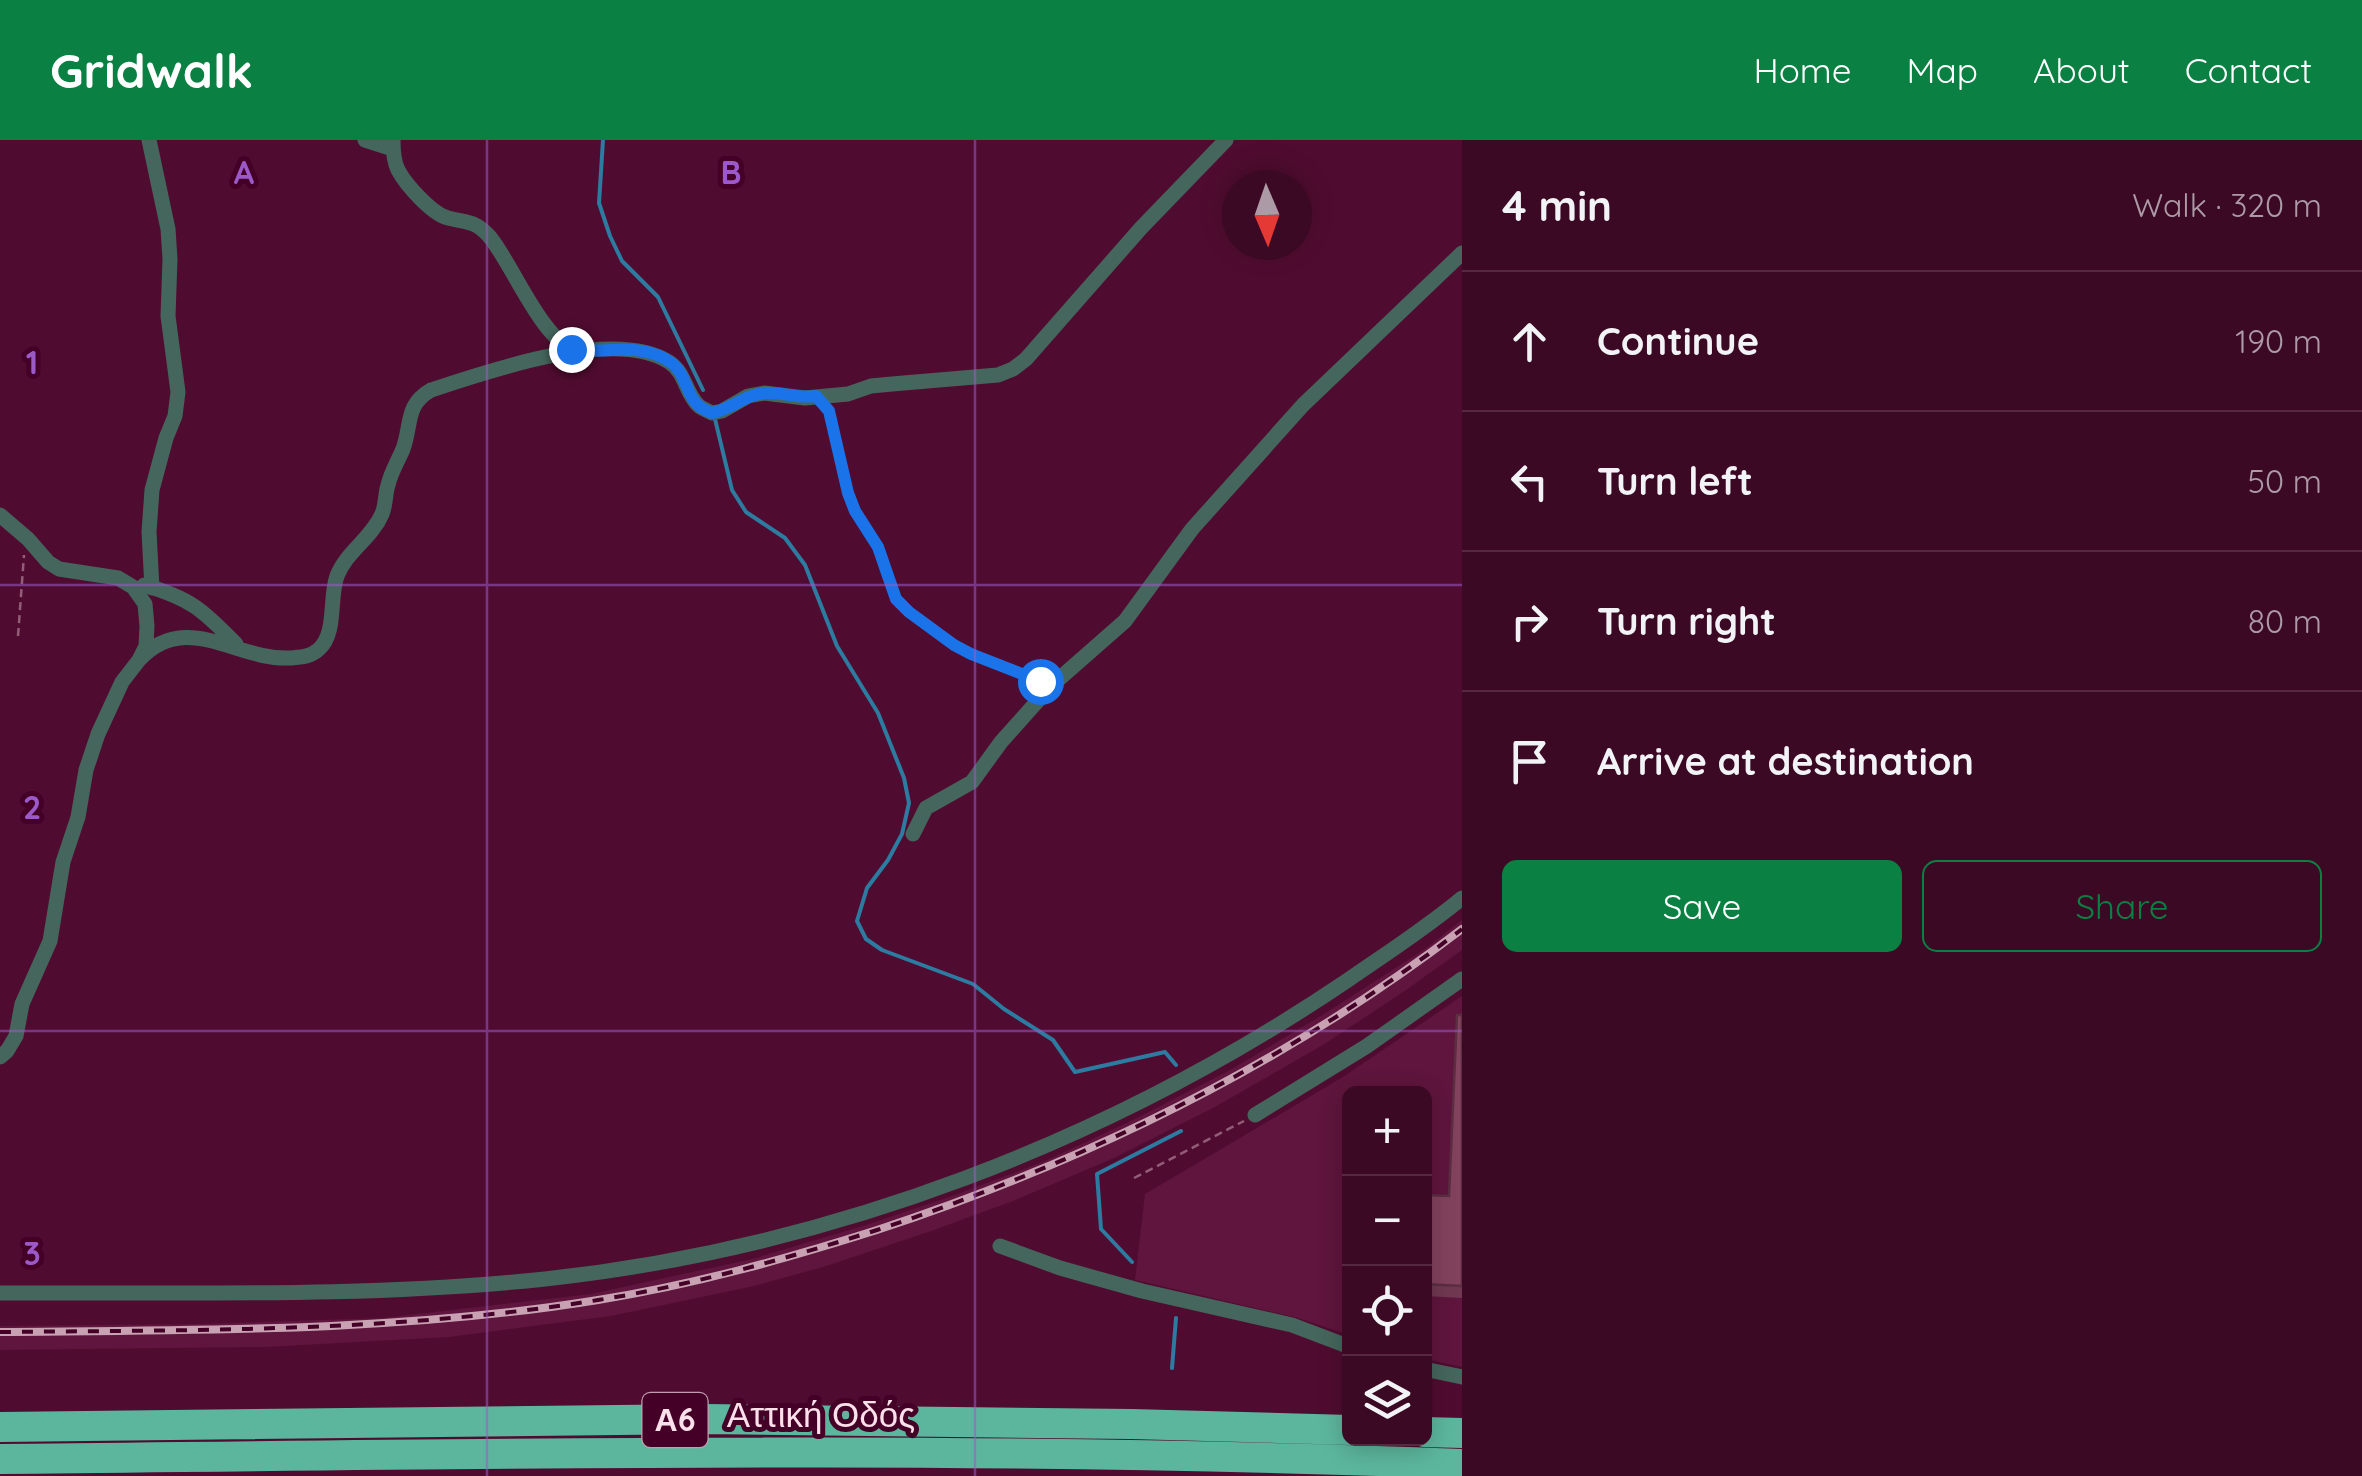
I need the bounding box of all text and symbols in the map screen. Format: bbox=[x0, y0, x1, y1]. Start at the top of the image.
text: Gridwalk bbox=[50, 40, 253, 100]
text: Home bbox=[1754, 48, 1852, 92]
text: Map bbox=[1907, 48, 1978, 92]
text: About bbox=[2033, 48, 2130, 92]
text: Contact bbox=[2185, 48, 2312, 92]
text: A bbox=[234, 152, 255, 192]
text: B bbox=[721, 152, 741, 192]
north arrow bbox=[1222, 170, 1312, 260]
text: 4 min bbox=[1502, 179, 1612, 232]
text: Walk · 320 m bbox=[2132, 185, 2322, 225]
icon: ahead bbox=[1502, 314, 1557, 369]
text: Continue bbox=[1597, 317, 1759, 365]
text: 190 m bbox=[2235, 321, 2322, 361]
route end bbox=[549, 327, 595, 373]
text: 1 bbox=[26, 342, 38, 382]
icon: left bbox=[1502, 454, 1557, 509]
text: Turn left bbox=[1597, 457, 1753, 505]
text: 50 m bbox=[2248, 461, 2322, 501]
icon: right bbox=[1502, 594, 1557, 649]
text: Turn right bbox=[1597, 597, 1776, 645]
text: 80 m bbox=[2248, 601, 2322, 641]
route start bbox=[1018, 659, 1064, 705]
icon: arrive bbox=[1502, 734, 1557, 789]
text: Arrive at destination bbox=[1597, 737, 1974, 785]
text: 2 bbox=[23, 787, 41, 827]
button: Save bbox=[1502, 860, 1902, 952]
button: Share bbox=[1922, 860, 2322, 952]
map controls bbox=[1342, 1086, 1432, 1446]
button: + bbox=[1342, 1086, 1432, 1176]
button: − bbox=[1342, 1176, 1432, 1266]
text: 3 bbox=[23, 1233, 41, 1273]
button: locate bbox=[1342, 1266, 1432, 1356]
button: layers bbox=[1342, 1356, 1432, 1446]
street label: Αττική Οδός bbox=[727, 1392, 915, 1436]
road number: Α6 bbox=[642, 1393, 708, 1447]

